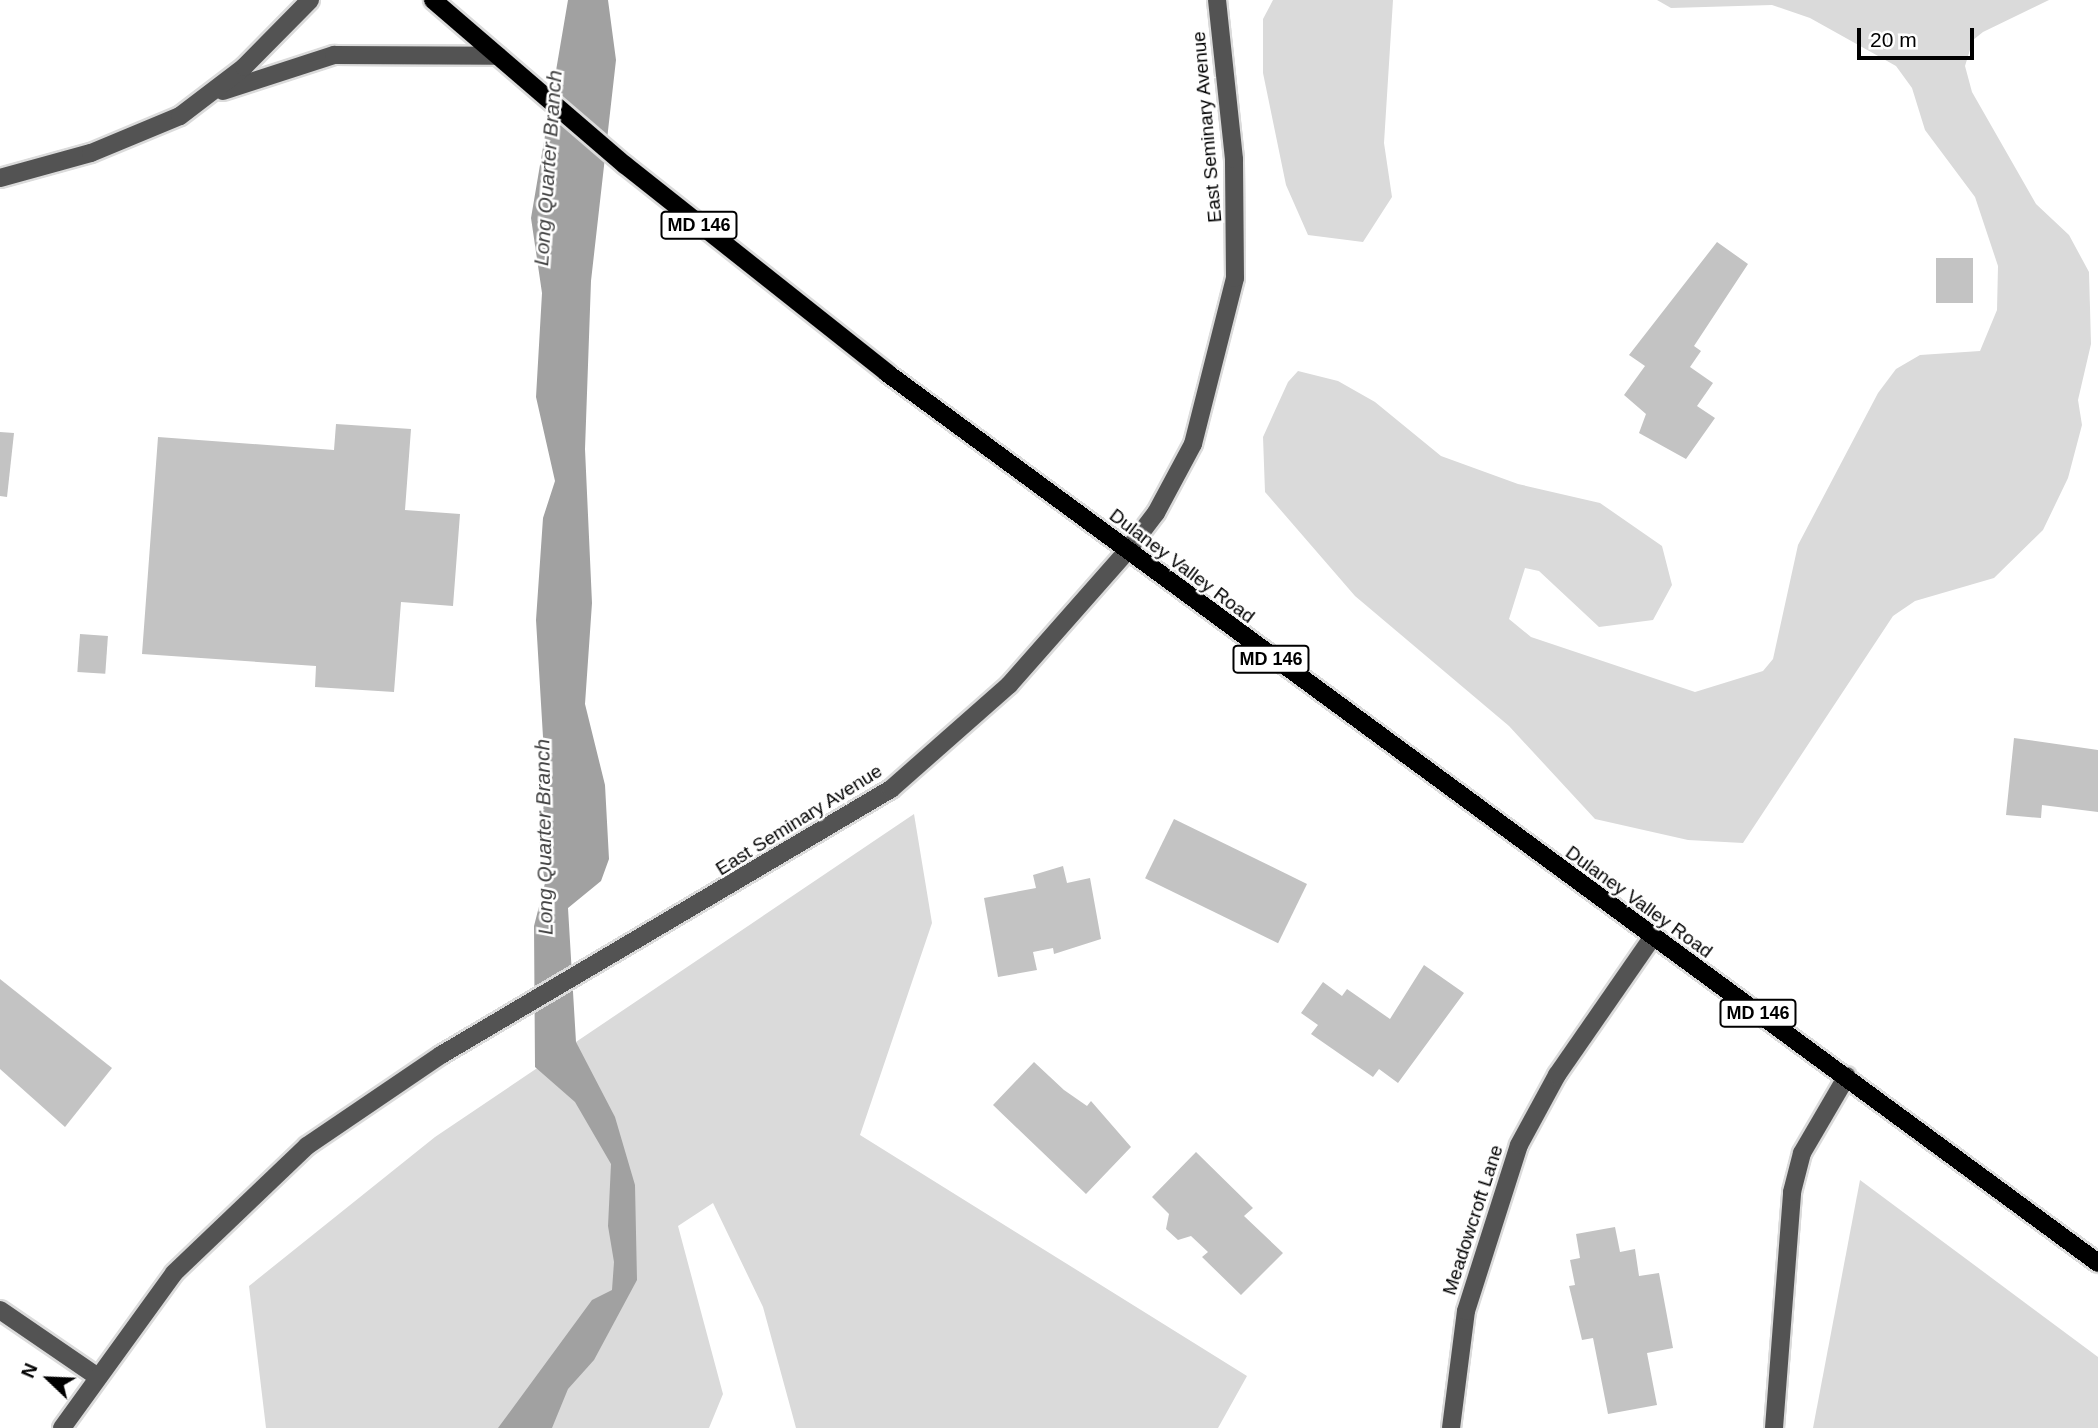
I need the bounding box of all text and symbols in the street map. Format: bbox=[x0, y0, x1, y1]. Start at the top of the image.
scale bar bbox=[1860, 14, 1977, 58]
text: 20 m bbox=[1870, 28, 1917, 51]
street label: East Seminary Avenue bbox=[1187, 30, 1227, 224]
water label: Long Quarter Branch bbox=[529, 69, 567, 267]
road number: MD 146 bbox=[659, 210, 739, 240]
street label: Dulaney Valley Road bbox=[1105, 504, 1259, 628]
road number: MD 146 bbox=[1231, 644, 1311, 674]
water label: Long Quarter Branch bbox=[530, 739, 558, 935]
street label: East Seminary Avenue bbox=[711, 759, 887, 881]
street label: Dulaney Valley Road bbox=[1561, 841, 1717, 963]
road number: MD 146 bbox=[1718, 998, 1798, 1028]
street label: Meadowcroft Lane bbox=[1438, 1142, 1508, 1298]
north arrow bbox=[14, 1344, 84, 1414]
text: N bbox=[17, 1360, 42, 1381]

